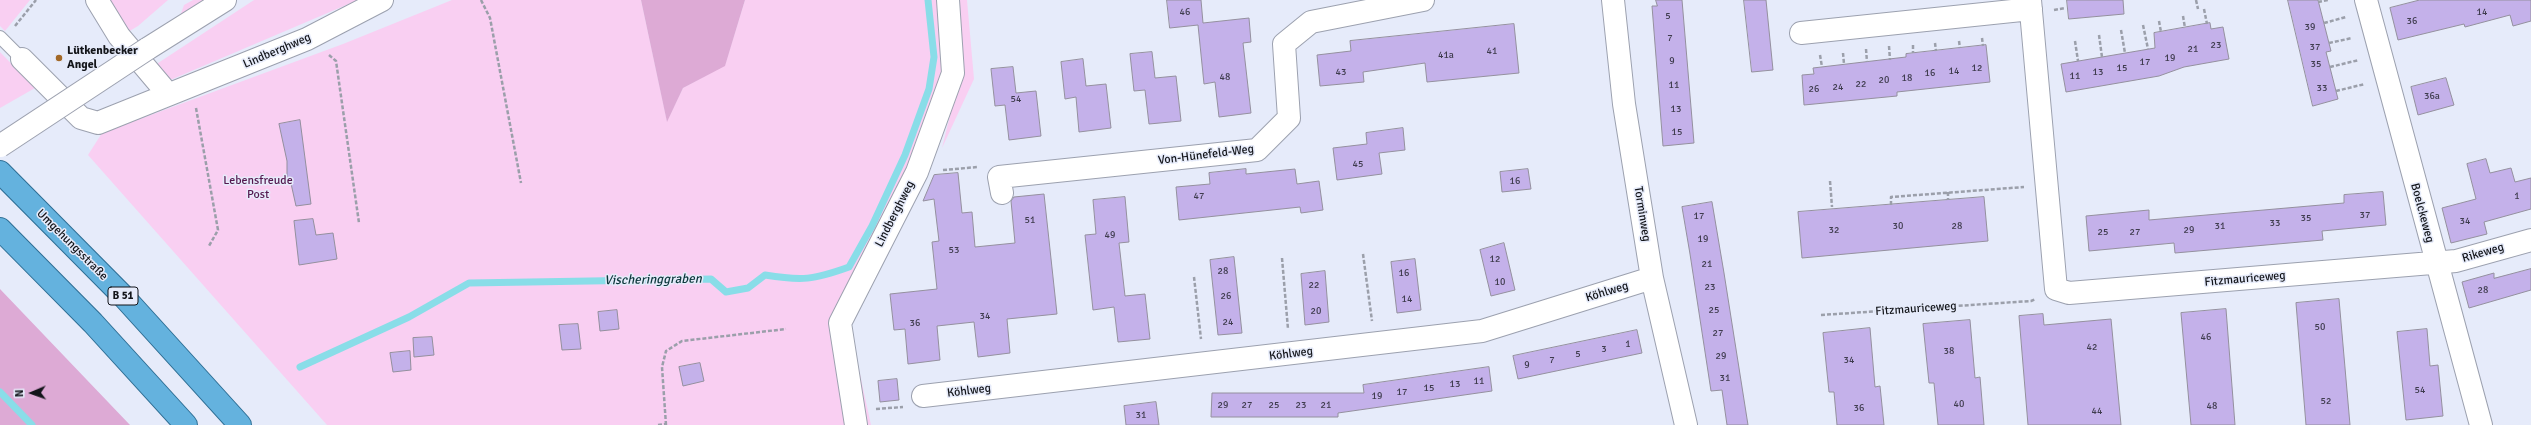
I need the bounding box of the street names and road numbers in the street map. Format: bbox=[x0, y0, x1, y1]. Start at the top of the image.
street label: Lindberghweg bbox=[241, 30, 313, 72]
street label: Von-Hünefeld-Weg bbox=[1157, 142, 1255, 168]
street label: Lindberghweg bbox=[872, 178, 918, 250]
street label: Boelckeweg bbox=[2407, 182, 2437, 244]
street label: Torminweg bbox=[1631, 185, 1653, 243]
street label: Umgehungsstraße bbox=[33, 206, 111, 284]
street label: Rikeweg bbox=[2460, 240, 2506, 266]
street label: Fitzmauriceweg bbox=[2204, 268, 2286, 290]
street label: Köhlweg bbox=[1584, 279, 1630, 305]
road number: B 51 bbox=[108, 287, 138, 305]
street label: Fitzmauriceweg bbox=[1875, 299, 1957, 319]
street label: Köhlweg bbox=[1268, 344, 1314, 364]
street label: Köhlweg bbox=[946, 381, 992, 401]

